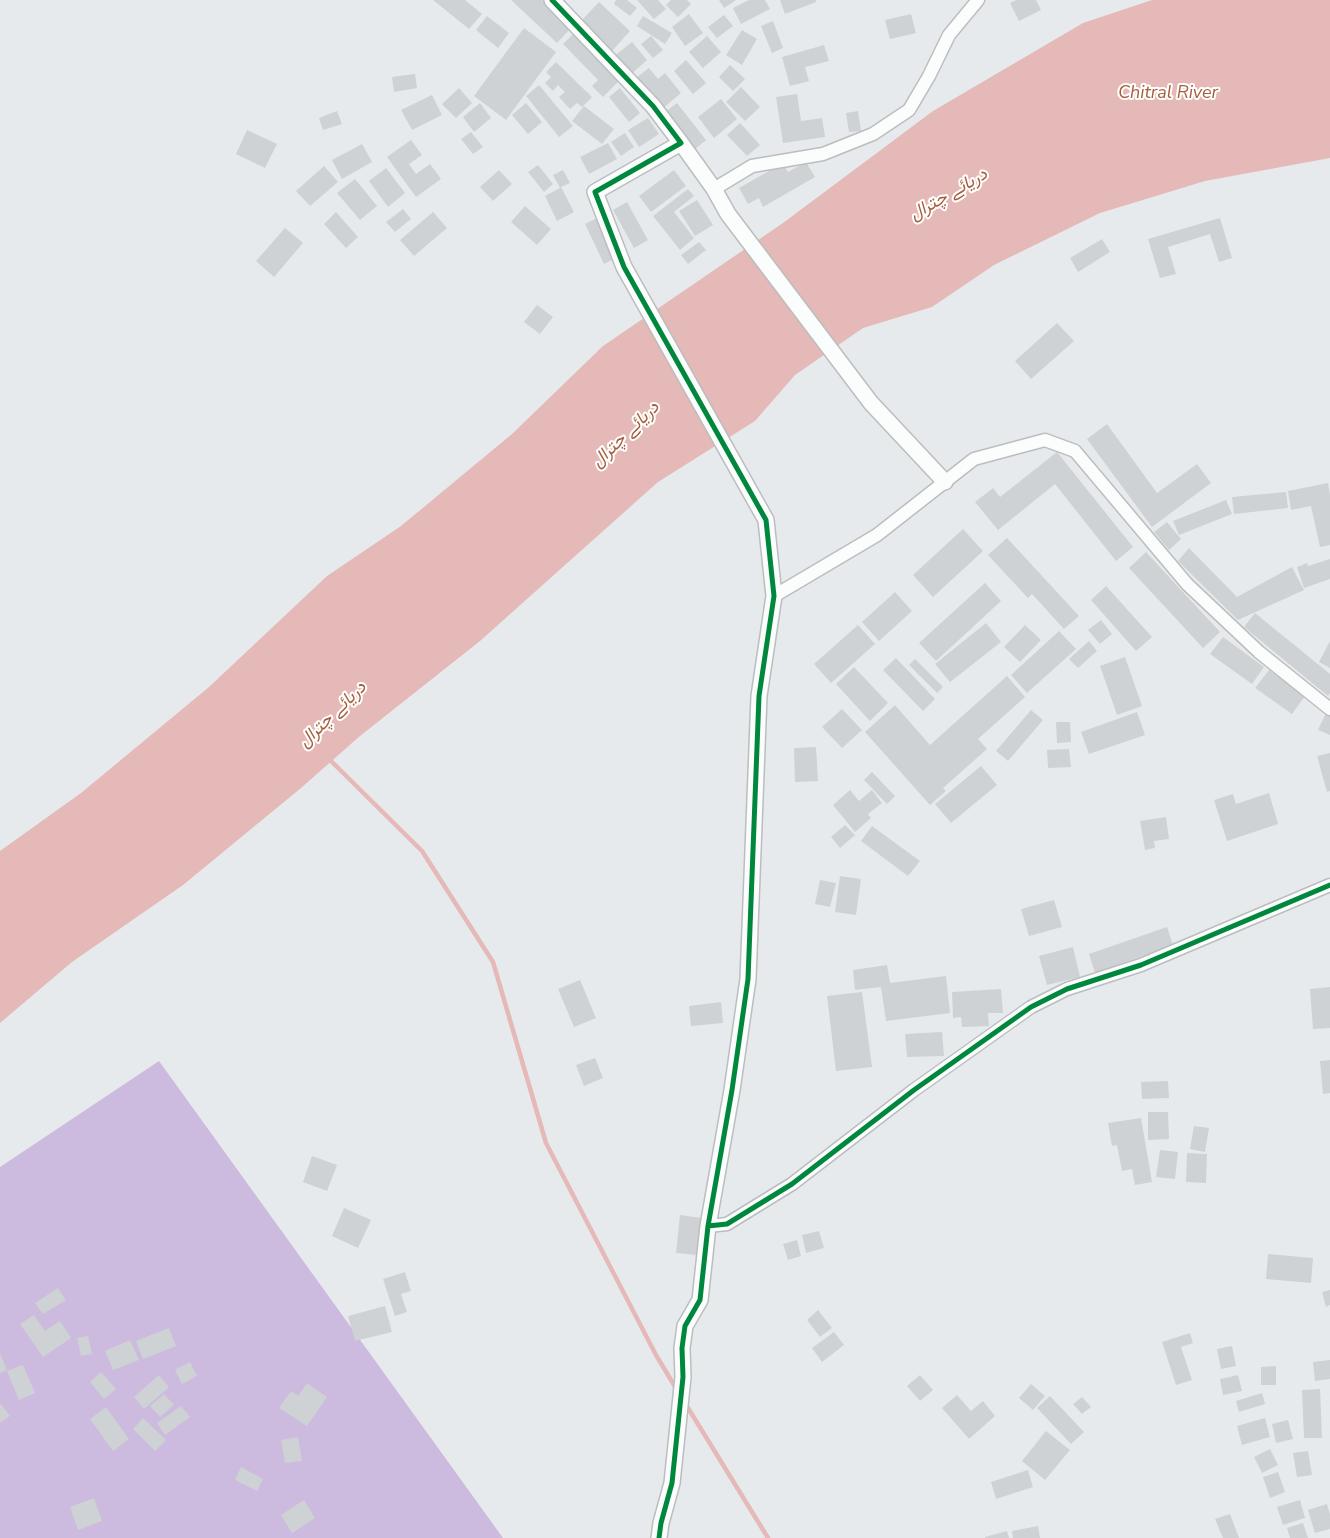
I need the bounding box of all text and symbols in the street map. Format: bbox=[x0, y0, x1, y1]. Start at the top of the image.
water label: Chitral River bbox=[1118, 83, 1218, 105]
water label: دریائے چترال bbox=[906, 164, 992, 226]
water label: دریائے چترال bbox=[587, 397, 665, 473]
water label: دریائے چترال bbox=[294, 677, 372, 753]

